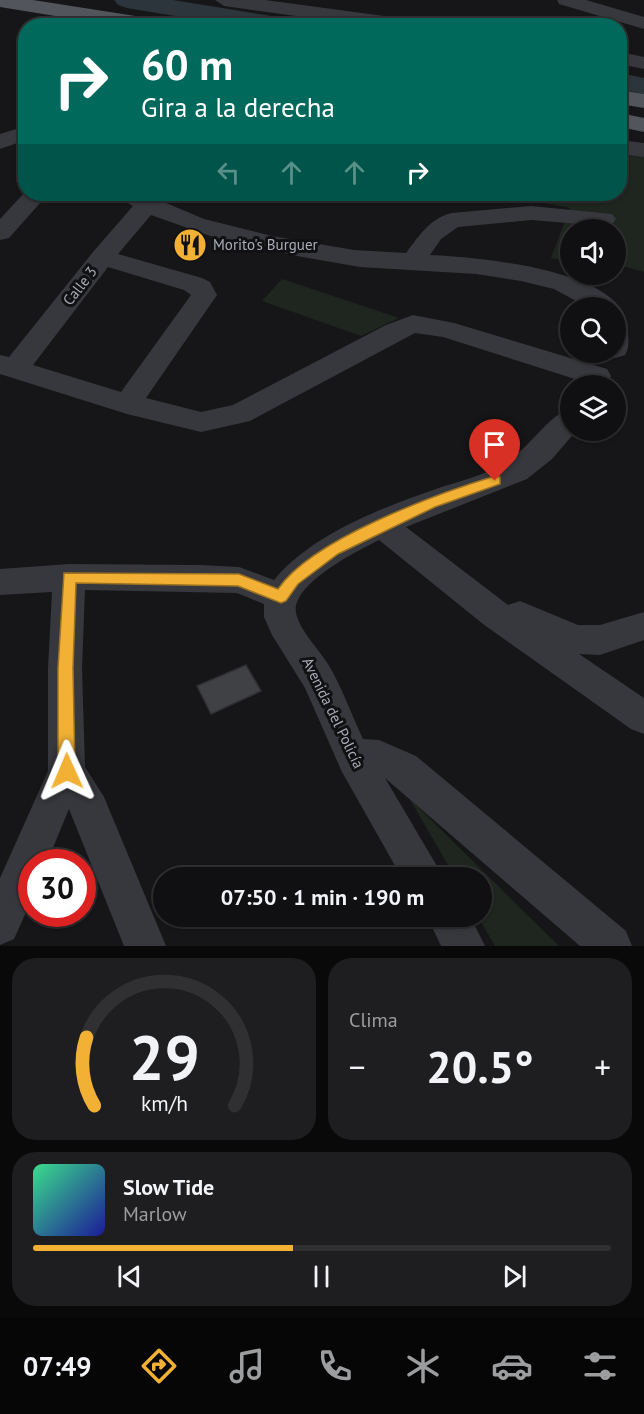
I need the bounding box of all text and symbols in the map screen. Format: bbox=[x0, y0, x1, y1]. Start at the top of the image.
text: 60 m bbox=[141, 37, 233, 92]
icon: right bbox=[42, 42, 120, 120]
text: Gira a la derecha bbox=[141, 90, 335, 124]
icon: left bbox=[212, 156, 245, 189]
icon: ahead bbox=[275, 156, 308, 189]
icon: ahead bbox=[338, 156, 371, 189]
icon: right bbox=[401, 156, 434, 189]
map controls bbox=[560, 219, 626, 441]
button: sound bbox=[560, 219, 626, 285]
restaurant icon: Morito's Burguer bbox=[172, 227, 208, 263]
place label: Morito's Burguer bbox=[213, 235, 318, 254]
street label: Calle 3 bbox=[58, 262, 101, 309]
button: search bbox=[560, 297, 626, 363]
button: layers bbox=[560, 375, 626, 441]
pin bbox=[469, 419, 520, 481]
icon: arrive bbox=[478, 428, 511, 461]
street label: Avenida del Policía bbox=[298, 654, 369, 771]
position arrow bbox=[35, 739, 99, 803]
speed limit sign: 30 bbox=[18, 849, 96, 927]
text: 07:50 · 1 min · 190 m bbox=[221, 883, 424, 911]
text: Clima bbox=[349, 1007, 398, 1033]
text: 29 bbox=[129, 1016, 199, 1097]
text: 20.5° bbox=[426, 1037, 534, 1095]
text: − bbox=[349, 1045, 366, 1088]
text: + bbox=[594, 1045, 611, 1088]
text: km/h bbox=[140, 1089, 187, 1117]
text: Slow Tide bbox=[123, 1173, 214, 1201]
text: Marlow bbox=[123, 1201, 187, 1227]
icon: previous bbox=[113, 1260, 146, 1293]
icon: pause bbox=[305, 1260, 338, 1293]
icon: next bbox=[498, 1260, 531, 1293]
icon: directions bbox=[138, 1345, 180, 1387]
icon: music bbox=[226, 1345, 268, 1387]
icon: phone bbox=[314, 1345, 356, 1387]
icon: climate bbox=[402, 1345, 444, 1387]
icon: car bbox=[491, 1345, 533, 1387]
icon: filters bbox=[579, 1345, 621, 1387]
text: 07:49 bbox=[23, 1349, 92, 1383]

